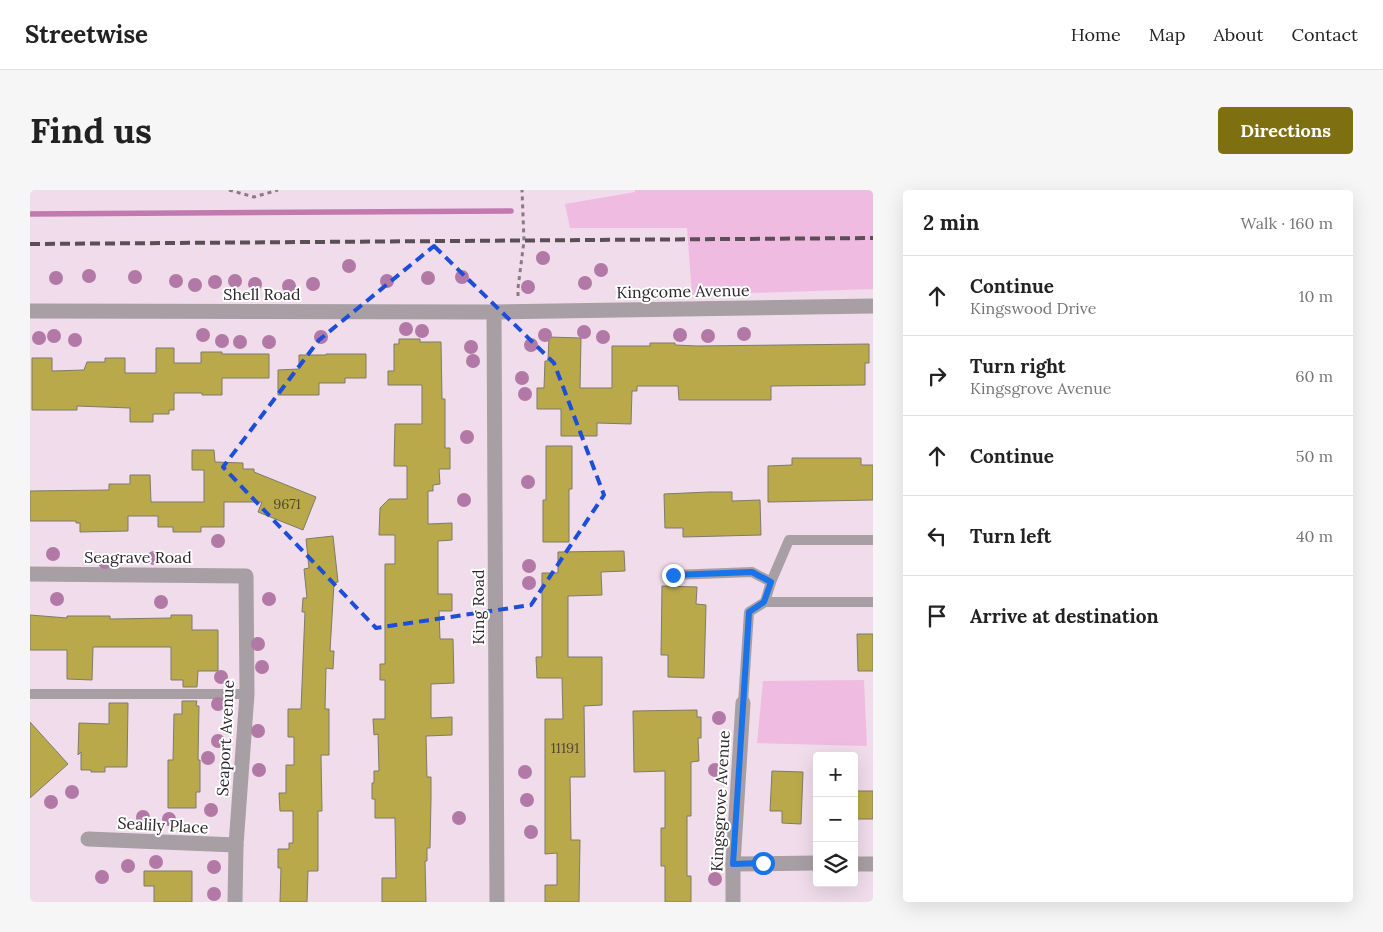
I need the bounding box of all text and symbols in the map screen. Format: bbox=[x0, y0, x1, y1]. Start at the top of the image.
text: Streetwise bbox=[25, 19, 148, 50]
text: Home bbox=[1071, 23, 1121, 46]
text: Map bbox=[1149, 23, 1185, 46]
text: About bbox=[1213, 23, 1263, 46]
text: Contact bbox=[1291, 23, 1358, 46]
button: Directions bbox=[1218, 107, 1353, 154]
text: Find us bbox=[30, 108, 152, 153]
text: 2 min bbox=[923, 209, 979, 236]
text: Walk · 160 m bbox=[1241, 213, 1333, 233]
text: Continue bbox=[970, 274, 1054, 298]
street label: Kingcome Avenue bbox=[616, 280, 750, 302]
icon: ahead bbox=[923, 282, 951, 310]
street label: Shell Road bbox=[223, 284, 301, 304]
text: 10 m bbox=[1299, 286, 1333, 306]
text: Kingswood Drive bbox=[970, 298, 1097, 318]
text: Turn right bbox=[970, 354, 1066, 378]
icon: right bbox=[923, 362, 951, 390]
text: 60 m bbox=[1295, 366, 1333, 386]
text: Kingsgrove Avenue bbox=[970, 378, 1112, 398]
icon: ahead bbox=[923, 442, 951, 470]
text: Continue bbox=[970, 444, 1054, 468]
text: 50 m bbox=[1296, 446, 1333, 466]
house number: 9671 bbox=[273, 495, 301, 513]
icon: left bbox=[923, 522, 951, 550]
text: Turn left bbox=[970, 524, 1051, 548]
text: 40 m bbox=[1296, 526, 1333, 546]
street label: Seagrave Road bbox=[84, 547, 192, 567]
route end bbox=[662, 564, 685, 587]
street label: King Road bbox=[468, 569, 488, 645]
icon: arrive bbox=[923, 602, 951, 630]
text: Arrive at destination bbox=[970, 604, 1159, 628]
street label: Seaport Avenue bbox=[212, 679, 238, 797]
street label: Kingsgrove Avenue bbox=[706, 729, 734, 872]
house number: 11191 bbox=[551, 739, 579, 757]
map controls bbox=[813, 752, 858, 887]
button: + bbox=[813, 752, 858, 797]
button: − bbox=[813, 797, 858, 842]
street label: Sealily Place bbox=[117, 813, 209, 837]
button: layers bbox=[813, 842, 858, 887]
route start bbox=[752, 852, 775, 875]

